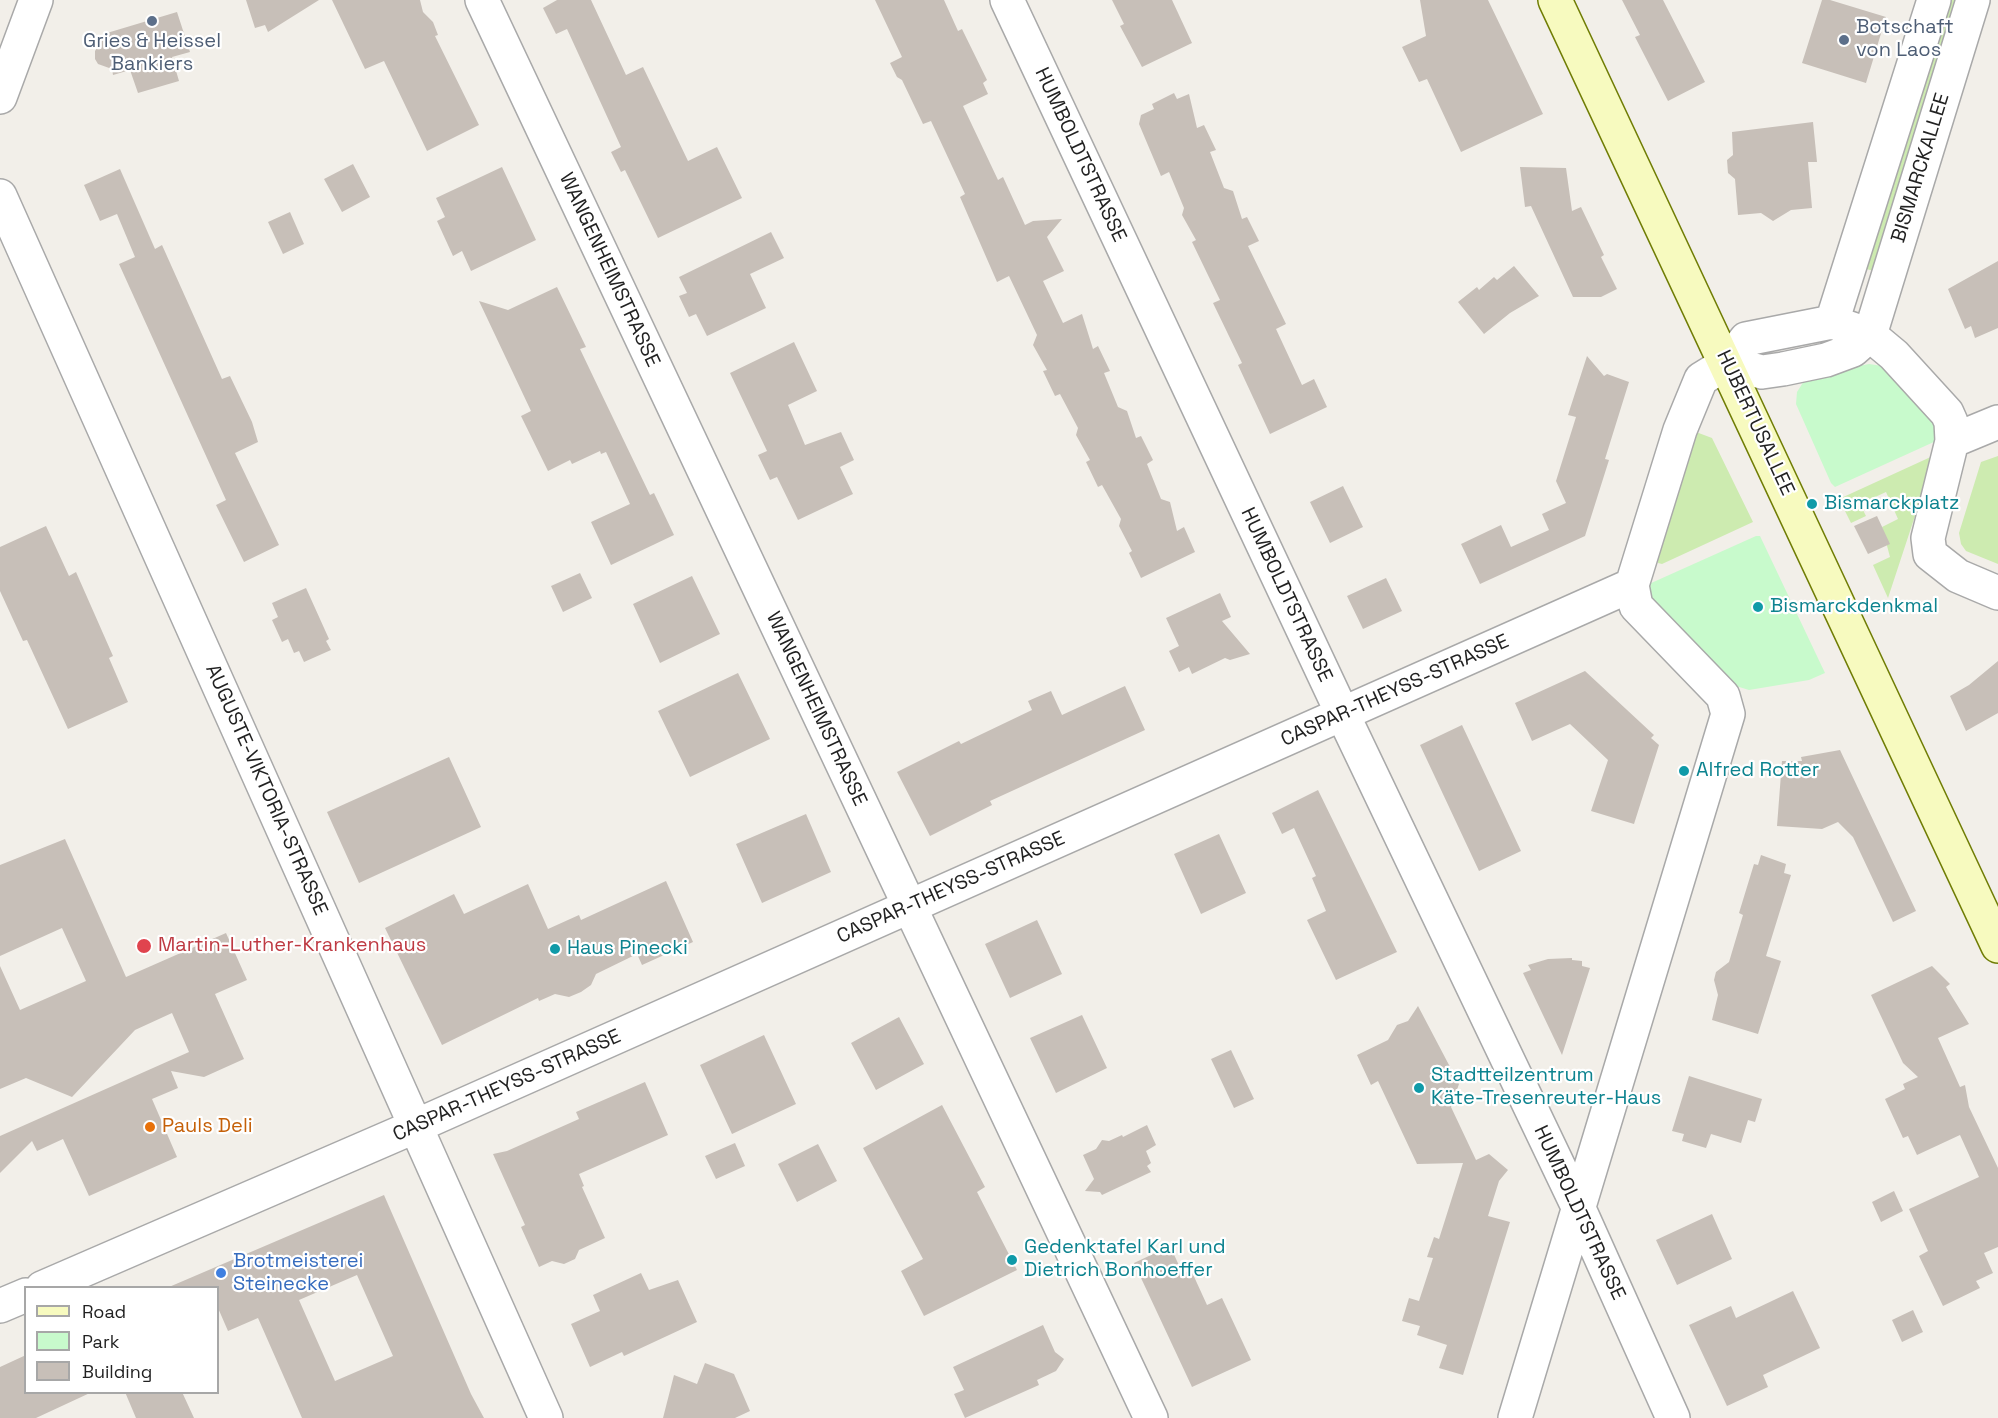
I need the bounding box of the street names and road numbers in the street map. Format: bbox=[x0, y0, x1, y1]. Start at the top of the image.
street label: HUMBOLDTSTRASSE bbox=[1029, 64, 1131, 246]
street label: BISMARCKALLEE bbox=[1887, 90, 1955, 246]
street label: WANGENHEIMSTRASSE bbox=[553, 169, 665, 371]
street label: HUBERTUSALLEE bbox=[1711, 347, 1799, 499]
street label: HUMBOLDTSTRASSE bbox=[1235, 504, 1337, 686]
street label: WANGENHEIMSTRASSE bbox=[760, 608, 872, 810]
street label: CASPAR-THEYSS-STRASSE bbox=[1277, 630, 1513, 752]
street label: AUGUSTE-VIKTORIA-STRASSE bbox=[200, 661, 332, 919]
street label: CASPAR-THEYSS-STRASSE bbox=[833, 827, 1069, 949]
street label: CASPAR-THEYSS-STRASSE bbox=[389, 1025, 625, 1147]
street label: HUMBOLDTSTRASSE bbox=[1528, 1122, 1630, 1304]

